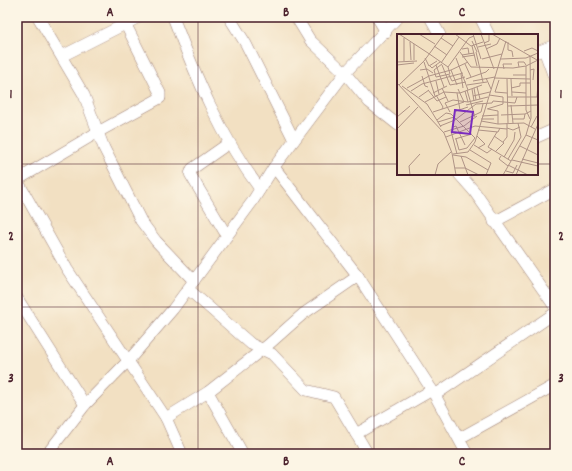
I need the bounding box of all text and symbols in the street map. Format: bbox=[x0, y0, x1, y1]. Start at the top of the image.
text: A bbox=[106, 4, 114, 23]
text: B bbox=[283, 4, 289, 23]
text: C bbox=[459, 4, 466, 23]
inset map bbox=[397, 34, 538, 175]
text: 1 bbox=[10, 86, 13, 105]
text: 1 bbox=[560, 86, 563, 105]
text: 2 bbox=[8, 228, 14, 247]
text: 2 bbox=[558, 228, 564, 247]
text: 3 bbox=[8, 370, 14, 389]
text: 3 bbox=[558, 370, 564, 389]
text: A bbox=[106, 453, 114, 471]
text: B bbox=[283, 453, 289, 471]
text: C bbox=[459, 453, 466, 471]

